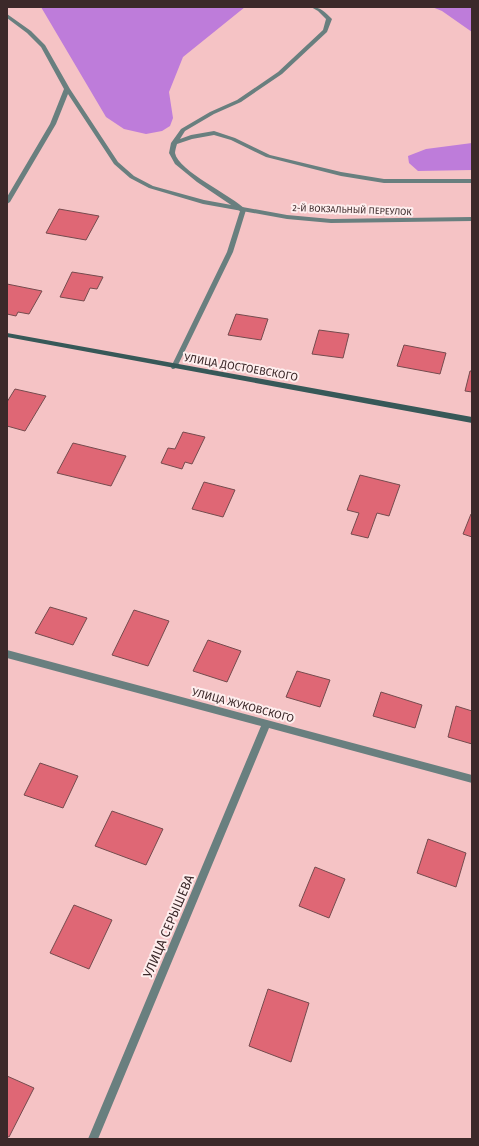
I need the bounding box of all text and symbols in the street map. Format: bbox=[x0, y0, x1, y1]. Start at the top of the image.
street label: 2-Й ВОКЗАЛЬНЫЙ ПЕРЕУЛОК bbox=[292, 202, 413, 217]
street label: УЛИЦА ДОСТОЕВСКОГО bbox=[183, 351, 299, 384]
street label: УЛИЦА ЖУКОВСКОГО bbox=[190, 686, 295, 725]
street label: УЛИЦА СЕРЫШЕВА bbox=[140, 872, 197, 980]

